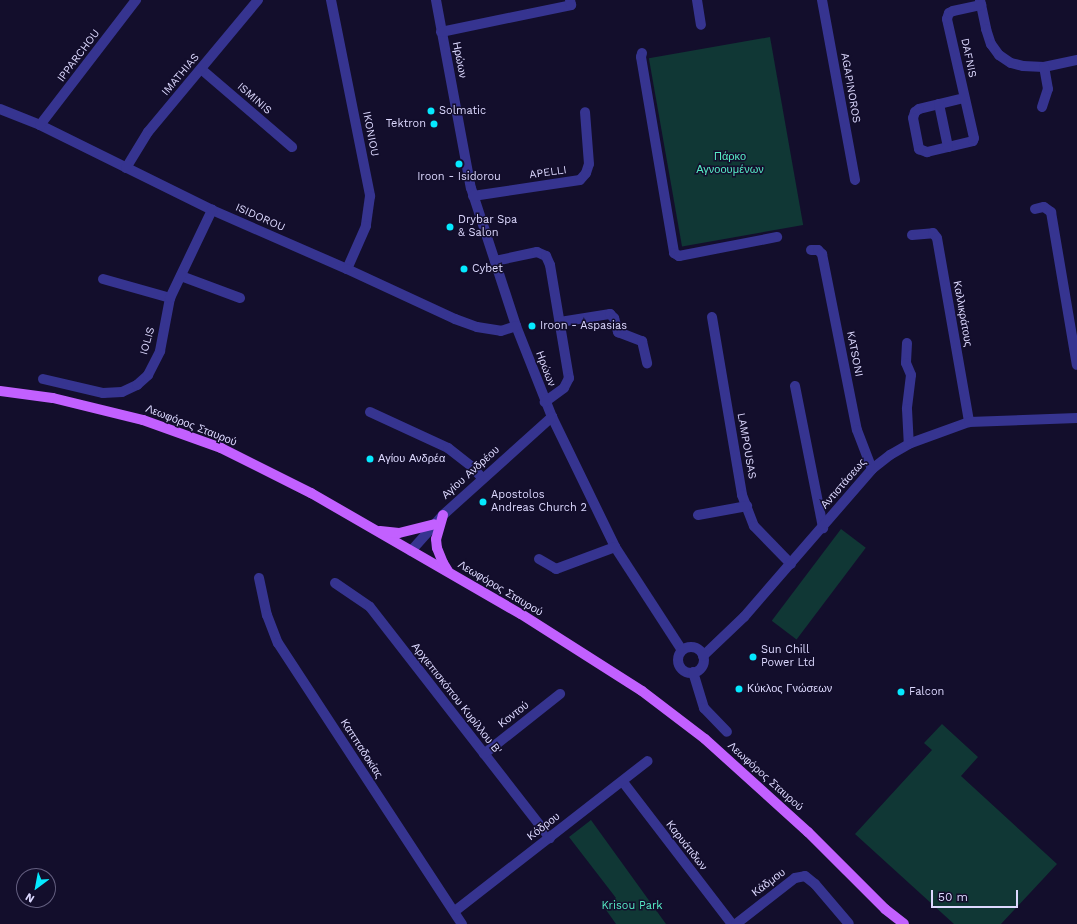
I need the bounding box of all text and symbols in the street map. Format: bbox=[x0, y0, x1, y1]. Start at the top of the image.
street label: IPPARCHOU bbox=[55, 27, 103, 85]
street label: DAFNIS bbox=[957, 37, 979, 79]
street label: Ηρώων bbox=[449, 41, 469, 79]
street label: IMATHIAS bbox=[160, 51, 202, 99]
street label: AGAPINOROS bbox=[837, 52, 863, 124]
street label: ISMINIS bbox=[234, 80, 274, 118]
place label: Solmatic bbox=[439, 104, 486, 118]
marker: Solmatic bbox=[426, 106, 436, 116]
street label: IKONIOU bbox=[359, 110, 381, 158]
place label: Tektron bbox=[386, 117, 426, 131]
marker: Tektron bbox=[429, 119, 439, 129]
park label: Πάρκο Αγνοουμένων bbox=[696, 151, 764, 177]
marker: Iroon - Isidorou bbox=[454, 159, 464, 169]
street label: APELLI bbox=[529, 164, 567, 182]
place label: Iroon - Isidorou bbox=[417, 170, 501, 184]
street label: ISIDOROU bbox=[233, 201, 287, 235]
place label: Drybar Spa & Salon bbox=[458, 214, 518, 240]
marker: Drybar Spa & Salon bbox=[445, 222, 455, 232]
place label: Cybet bbox=[472, 262, 503, 276]
marker: Cybet bbox=[459, 264, 469, 274]
street label: Καλλικράτους bbox=[950, 280, 974, 348]
place label: Iroon - Aspasias bbox=[540, 319, 628, 333]
marker: Iroon - Aspasias bbox=[527, 321, 537, 331]
street label: IOLIS bbox=[138, 326, 158, 356]
street label: KATSONI bbox=[843, 330, 865, 378]
street label: Ηρώων bbox=[532, 349, 558, 389]
street label: Λεωφόρος Σταυρού bbox=[143, 403, 239, 449]
street label: LAMPOUSAS bbox=[734, 412, 758, 480]
street label: Αγίου Ανδρέου bbox=[439, 444, 503, 502]
place label: Αγίου Ανδρέα bbox=[378, 452, 445, 466]
marker: Αγίου Ανδρέα bbox=[365, 454, 375, 464]
street label: Αντιστάσεως bbox=[819, 456, 869, 512]
place label: Apostolos Andreas Church 2 bbox=[491, 489, 587, 515]
marker: Apostolos Andreas Church 2 bbox=[478, 497, 488, 507]
street label: Λεωφόρος Σταυρού bbox=[455, 558, 545, 620]
street label: Αρχιεπισκόπου Κυρίλλου Β' bbox=[408, 640, 504, 758]
place label: Sun Chill Power Ltd bbox=[761, 644, 815, 670]
marker: Sun Chill Power Ltd bbox=[748, 652, 758, 662]
place label: Κύκλος Γνώσεων bbox=[747, 682, 832, 696]
marker: Κύκλος Γνώσεων bbox=[734, 684, 744, 694]
place label: Falcon bbox=[909, 685, 944, 699]
marker: Falcon bbox=[896, 687, 906, 697]
street label: Κοντού bbox=[496, 699, 532, 731]
street label: Καππαδοκίας bbox=[337, 717, 385, 781]
street label: Λεωφόρος Σταυρού bbox=[725, 740, 805, 814]
street label: Κόδρου bbox=[525, 810, 563, 844]
street label: Καρυάτιδων bbox=[663, 819, 709, 873]
street label: Κάδμου bbox=[750, 866, 788, 900]
north arrow bbox=[16, 868, 56, 908]
scale bar bbox=[933, 882, 1020, 908]
text: N bbox=[23, 890, 37, 905]
text: 50 m bbox=[938, 890, 968, 904]
park label: Krisou Park bbox=[601, 899, 663, 913]

